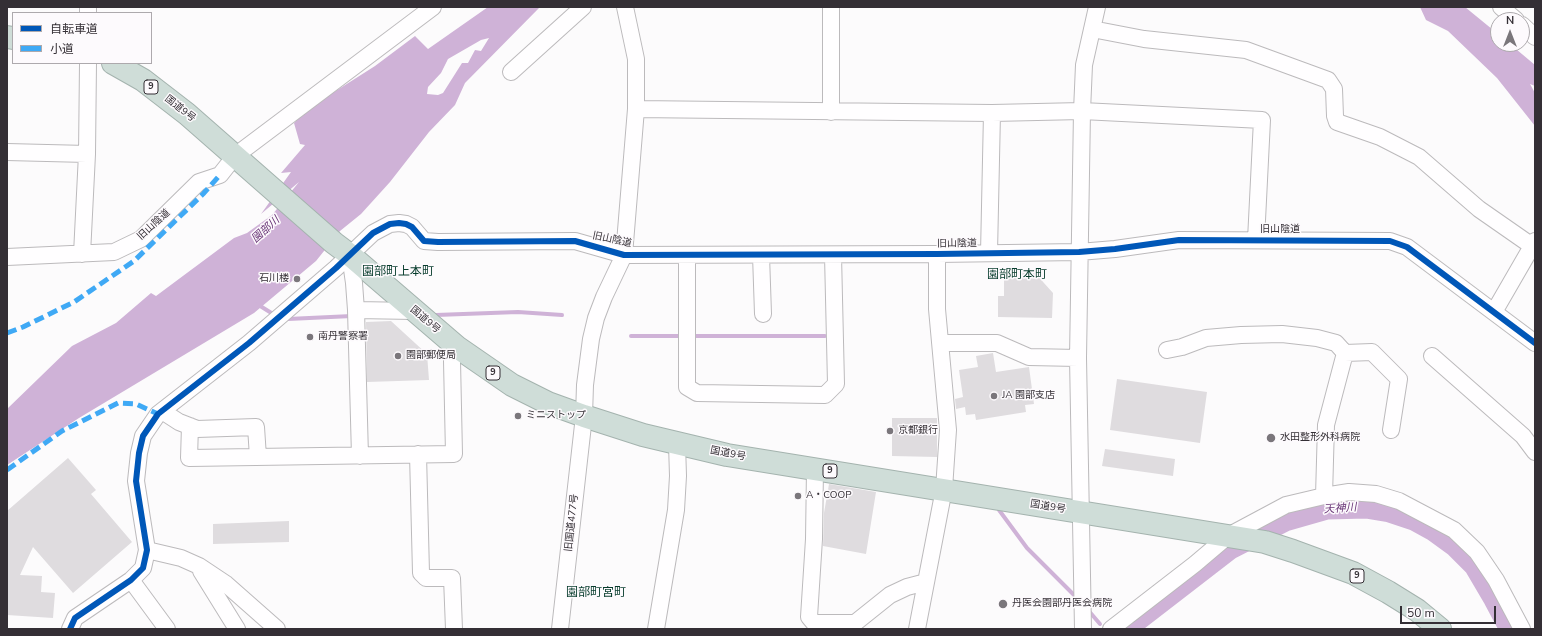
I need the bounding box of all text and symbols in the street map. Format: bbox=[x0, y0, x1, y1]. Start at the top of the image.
legend bbox=[12, 12, 152, 64]
north arrow bbox=[1490, 12, 1530, 52]
text: N bbox=[1506, 13, 1514, 28]
text: 自転車道 bbox=[50, 21, 98, 37]
text: 小道 bbox=[50, 41, 74, 57]
road number: 9 bbox=[144, 80, 158, 94]
street label: 国道9号 bbox=[162, 93, 198, 125]
street label: 旧山陰道 bbox=[135, 207, 173, 243]
water label: 園部川 bbox=[249, 214, 283, 246]
street label: 旧山陰道 bbox=[1260, 224, 1300, 236]
street label: 旧山陰道 bbox=[591, 230, 633, 250]
street label: 旧山陰道 bbox=[937, 238, 977, 250]
district label: 園部町上本町 bbox=[362, 265, 434, 279]
district label: 園部町本町 bbox=[987, 268, 1047, 282]
place label: 石川楼 bbox=[259, 273, 289, 285]
marker: 石川楼 bbox=[292, 274, 302, 284]
street label: 国道9号 bbox=[407, 304, 443, 336]
place label: 南丹警察署 bbox=[318, 331, 368, 343]
marker: 南丹警察署 bbox=[305, 332, 315, 342]
place label: 園部郵便局 bbox=[406, 350, 456, 362]
marker: 園部郵便局 bbox=[393, 351, 403, 361]
road number: 9 bbox=[486, 366, 500, 380]
place label: JA 園部支店 bbox=[1002, 390, 1055, 402]
marker: JA 園部支店 bbox=[989, 391, 999, 401]
place label: ミニストップ bbox=[526, 410, 586, 422]
marker: ミニストップ bbox=[513, 411, 523, 421]
place label: 京都銀行 bbox=[898, 425, 938, 437]
marker: 京都銀行 bbox=[885, 426, 895, 436]
marker: 水田整形外科病院 bbox=[1265, 432, 1277, 444]
place label: 水田整形外科病院 bbox=[1280, 432, 1360, 444]
street label: 国道9号 bbox=[709, 445, 747, 463]
road number: 9 bbox=[823, 464, 837, 478]
place label: A・COOP bbox=[806, 490, 851, 502]
marker: A・COOP bbox=[793, 491, 803, 501]
street label: 旧国道477号 bbox=[563, 494, 581, 552]
street label: 国道9号 bbox=[1029, 498, 1067, 516]
water label: 天神川 bbox=[1323, 501, 1357, 517]
road number: 9 bbox=[1350, 569, 1364, 583]
district label: 園部町宮町 bbox=[566, 586, 626, 600]
marker: 丹医会園部丹医会病院 bbox=[997, 598, 1009, 610]
place label: 丹医会園部丹医会病院 bbox=[1012, 598, 1112, 610]
scale bar bbox=[1402, 598, 1498, 624]
text: 50 m bbox=[1407, 605, 1435, 621]

